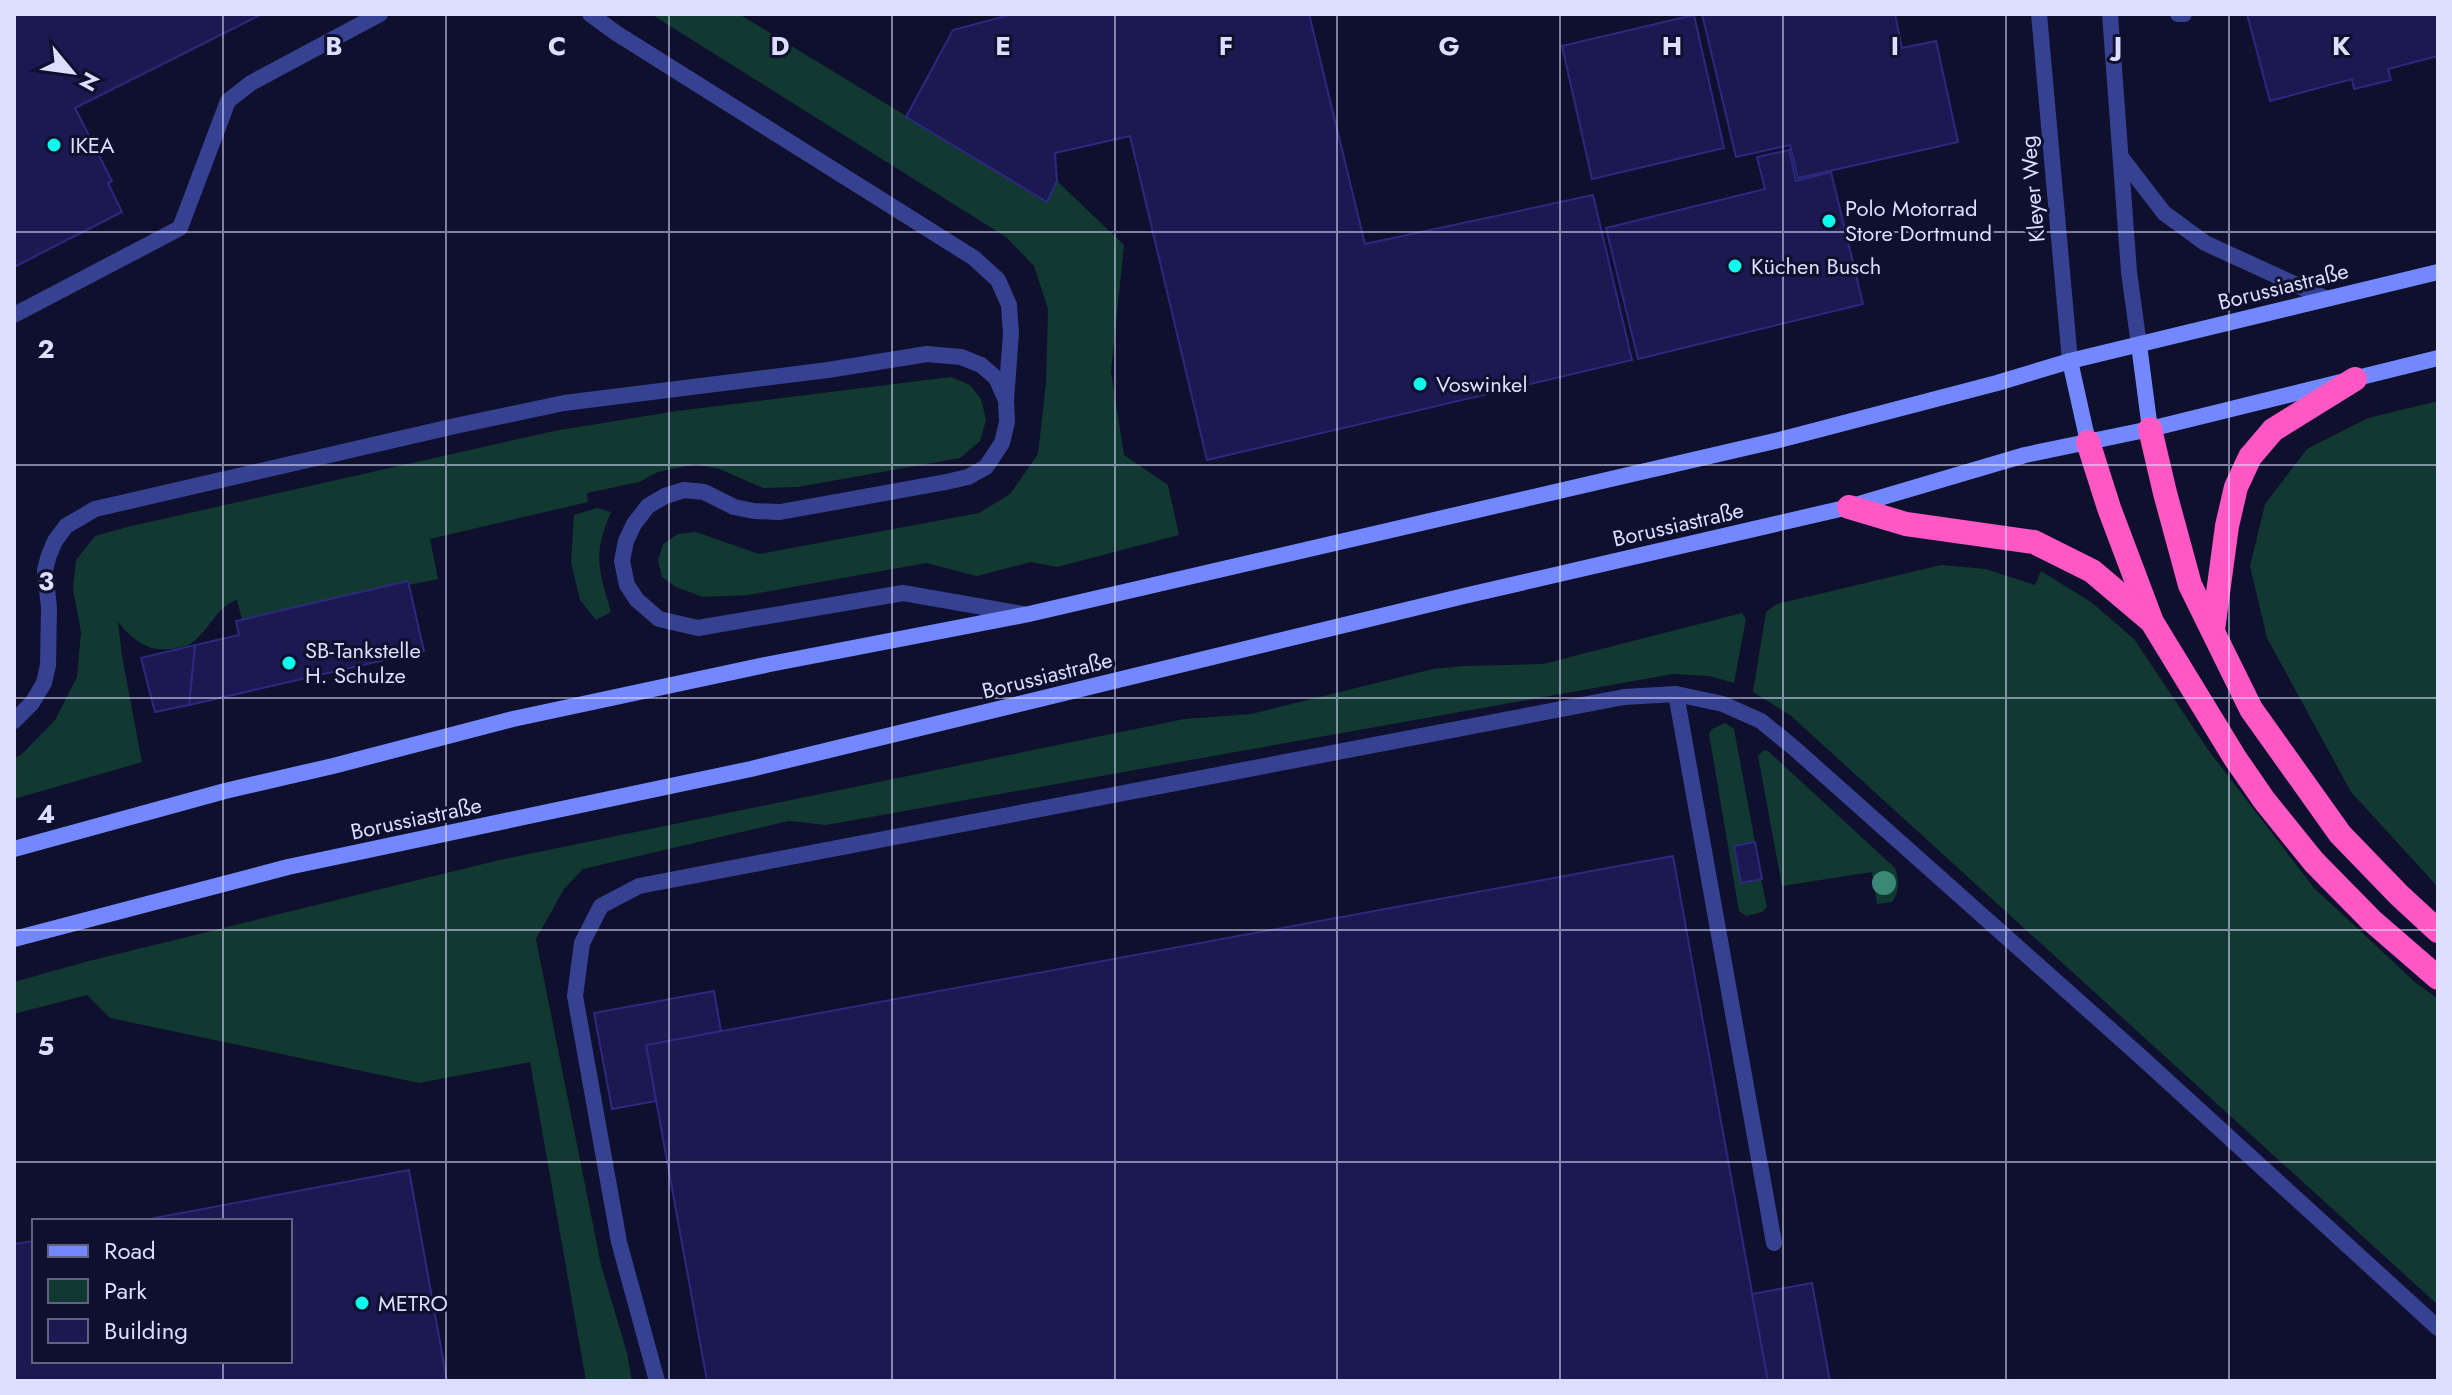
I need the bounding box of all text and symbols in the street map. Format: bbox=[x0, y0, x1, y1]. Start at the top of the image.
text: B bbox=[325, 27, 343, 65]
text: C bbox=[548, 27, 566, 65]
text: D bbox=[770, 27, 790, 65]
text: E bbox=[995, 27, 1011, 65]
text: F bbox=[1219, 27, 1233, 65]
text: G bbox=[1438, 27, 1460, 65]
text: H bbox=[1662, 27, 1682, 65]
text: I bbox=[1891, 27, 1899, 65]
text: J bbox=[2109, 27, 2122, 65]
text: K bbox=[2332, 27, 2351, 65]
north arrow bbox=[32, 32, 112, 112]
text: N bbox=[71, 66, 108, 97]
place label: IKEA bbox=[70, 129, 115, 161]
street label: Kleyer Weg bbox=[2011, 134, 2053, 244]
marker: IKEA bbox=[45, 136, 63, 154]
place label: Polo Motorrad Store Dortmund bbox=[1845, 192, 1992, 249]
marker: Polo Motorrad Store Dortmund bbox=[1820, 212, 1838, 230]
place label: Küchen Busch bbox=[1751, 250, 1881, 282]
street label: Borussiastraße bbox=[2214, 254, 2352, 318]
marker: Küchen Busch bbox=[1726, 257, 1744, 275]
text: 2 bbox=[37, 330, 55, 368]
place label: Voswinkel bbox=[1436, 368, 1528, 400]
marker: Voswinkel bbox=[1411, 375, 1429, 393]
street label: Borussiastraße bbox=[1609, 493, 1747, 555]
text: 3 bbox=[38, 562, 54, 600]
place label: SB-Tankstelle H. Schulze bbox=[305, 634, 421, 691]
street label: Borussiastraße bbox=[978, 643, 1116, 707]
marker: SB-Tankstelle H. Schulze bbox=[280, 654, 298, 672]
street label: Borussiastraße bbox=[347, 788, 485, 848]
text: 4 bbox=[37, 795, 55, 833]
text: 5 bbox=[38, 1027, 54, 1065]
legend bbox=[32, 1219, 292, 1363]
text: Road bbox=[104, 1233, 156, 1268]
text: Park bbox=[104, 1273, 147, 1308]
place label: METRO bbox=[378, 1287, 448, 1319]
marker: METRO bbox=[353, 1294, 371, 1312]
text: Building bbox=[104, 1313, 188, 1348]

